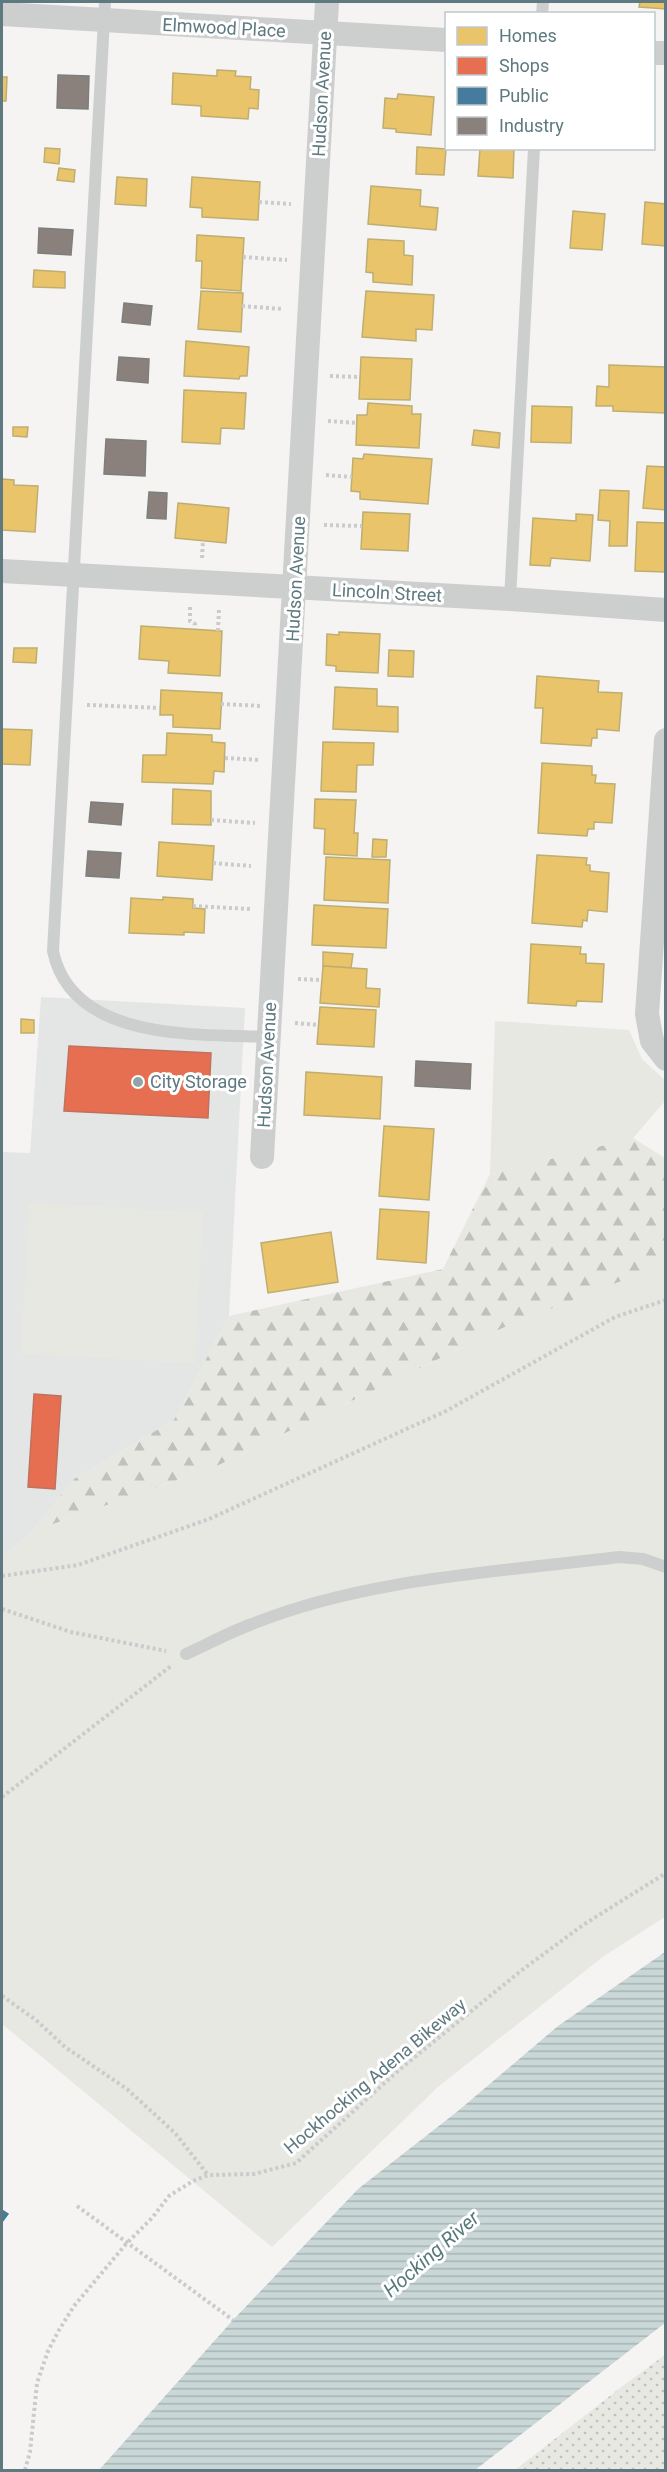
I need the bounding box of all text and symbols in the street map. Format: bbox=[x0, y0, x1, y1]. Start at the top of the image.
legend bbox=[445, 12, 655, 150]
street label: Elmwood Place bbox=[162, 14, 286, 41]
text: Homes bbox=[499, 25, 557, 46]
street label: Hudson Avenue bbox=[308, 31, 335, 157]
text: Shops bbox=[499, 55, 549, 76]
text: Public bbox=[499, 85, 549, 106]
text: Industry bbox=[499, 115, 564, 136]
street label: Hudson Avenue bbox=[282, 516, 309, 642]
street label: Lincoln Street bbox=[332, 579, 443, 606]
street label: Hudson Avenue bbox=[253, 1002, 280, 1128]
place label: City Storage bbox=[150, 1071, 247, 1092]
marker: City Storage bbox=[131, 1075, 145, 1089]
street label: Hockhocking Adena Bikeway bbox=[280, 1993, 470, 2158]
water label: Hocking River bbox=[378, 2205, 485, 2302]

